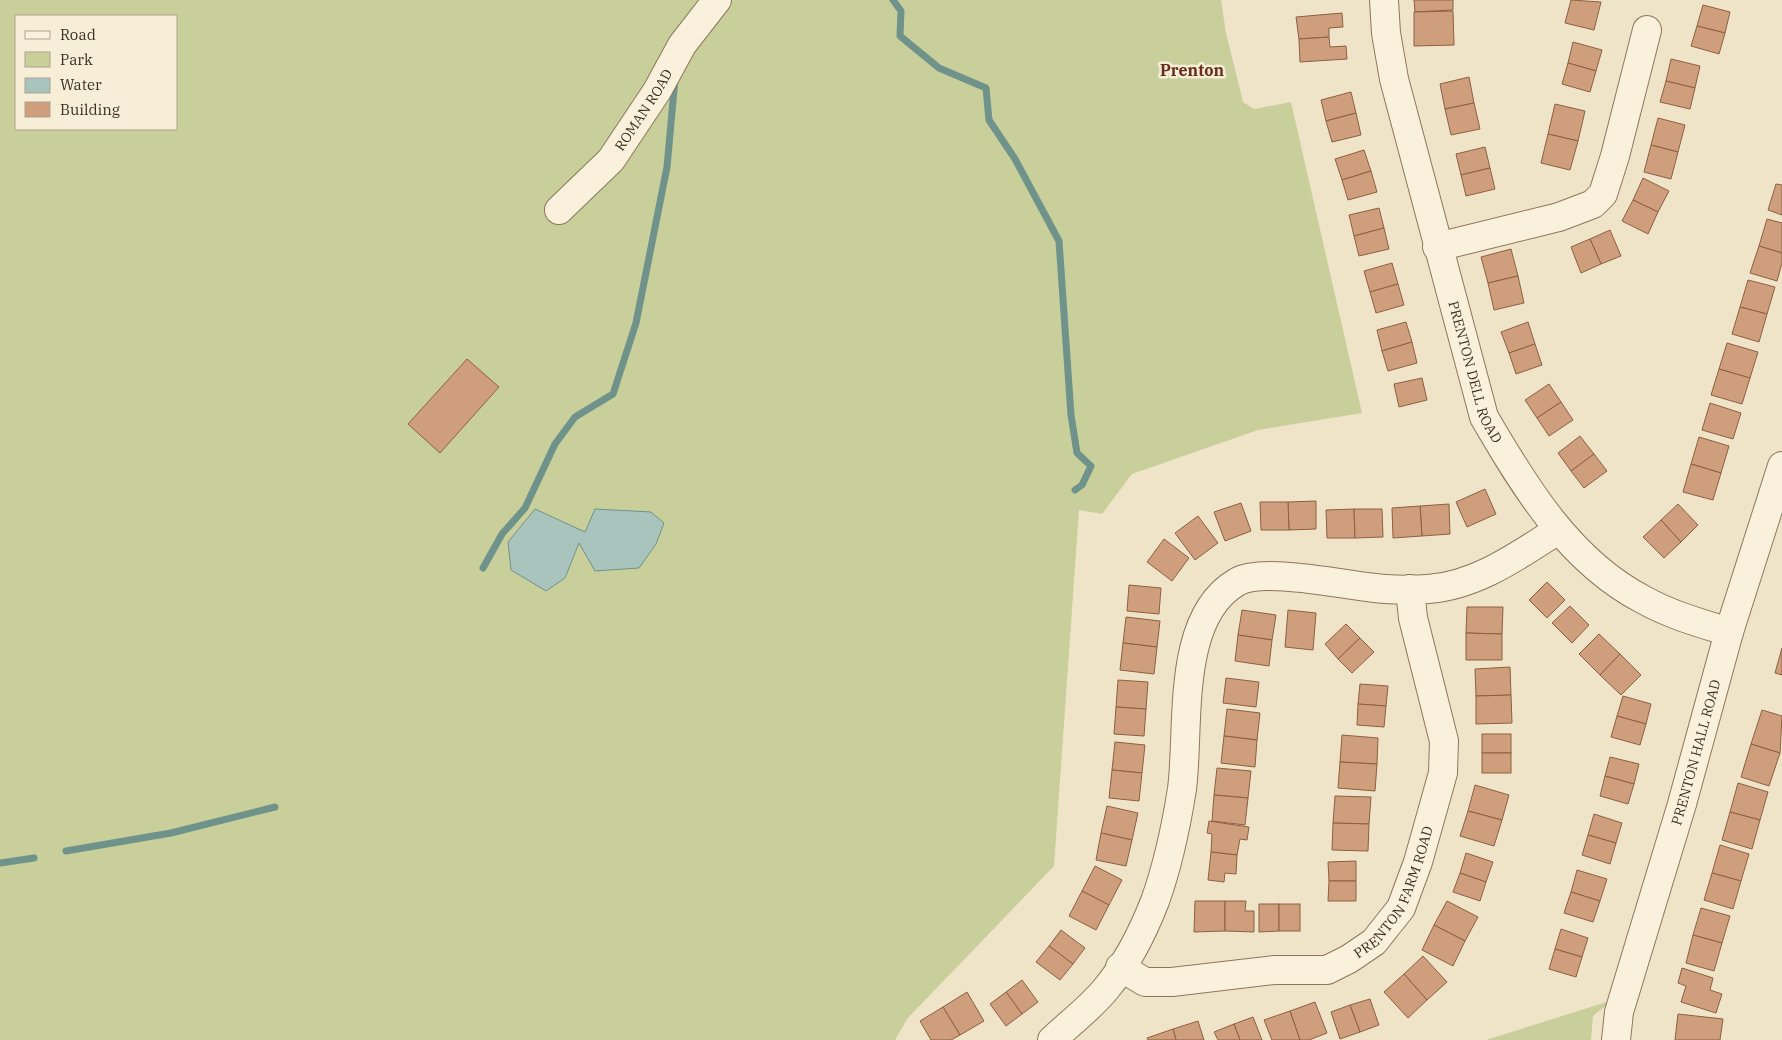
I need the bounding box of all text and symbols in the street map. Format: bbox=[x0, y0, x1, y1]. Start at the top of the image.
legend bbox=[15, 15, 178, 130]
text: Road bbox=[60, 25, 96, 44]
text: Park bbox=[60, 50, 93, 69]
district label: Prenton bbox=[1160, 60, 1224, 80]
street label: ROMAN ROAD bbox=[611, 66, 676, 154]
text: Water bbox=[60, 75, 102, 94]
text: Building bbox=[60, 100, 120, 119]
street label: PRENTON DELL ROAD bbox=[1444, 299, 1506, 446]
street label: PRENTON HALL ROAD bbox=[1667, 677, 1725, 827]
street label: PRENTON FARM ROAD bbox=[1350, 824, 1437, 962]

